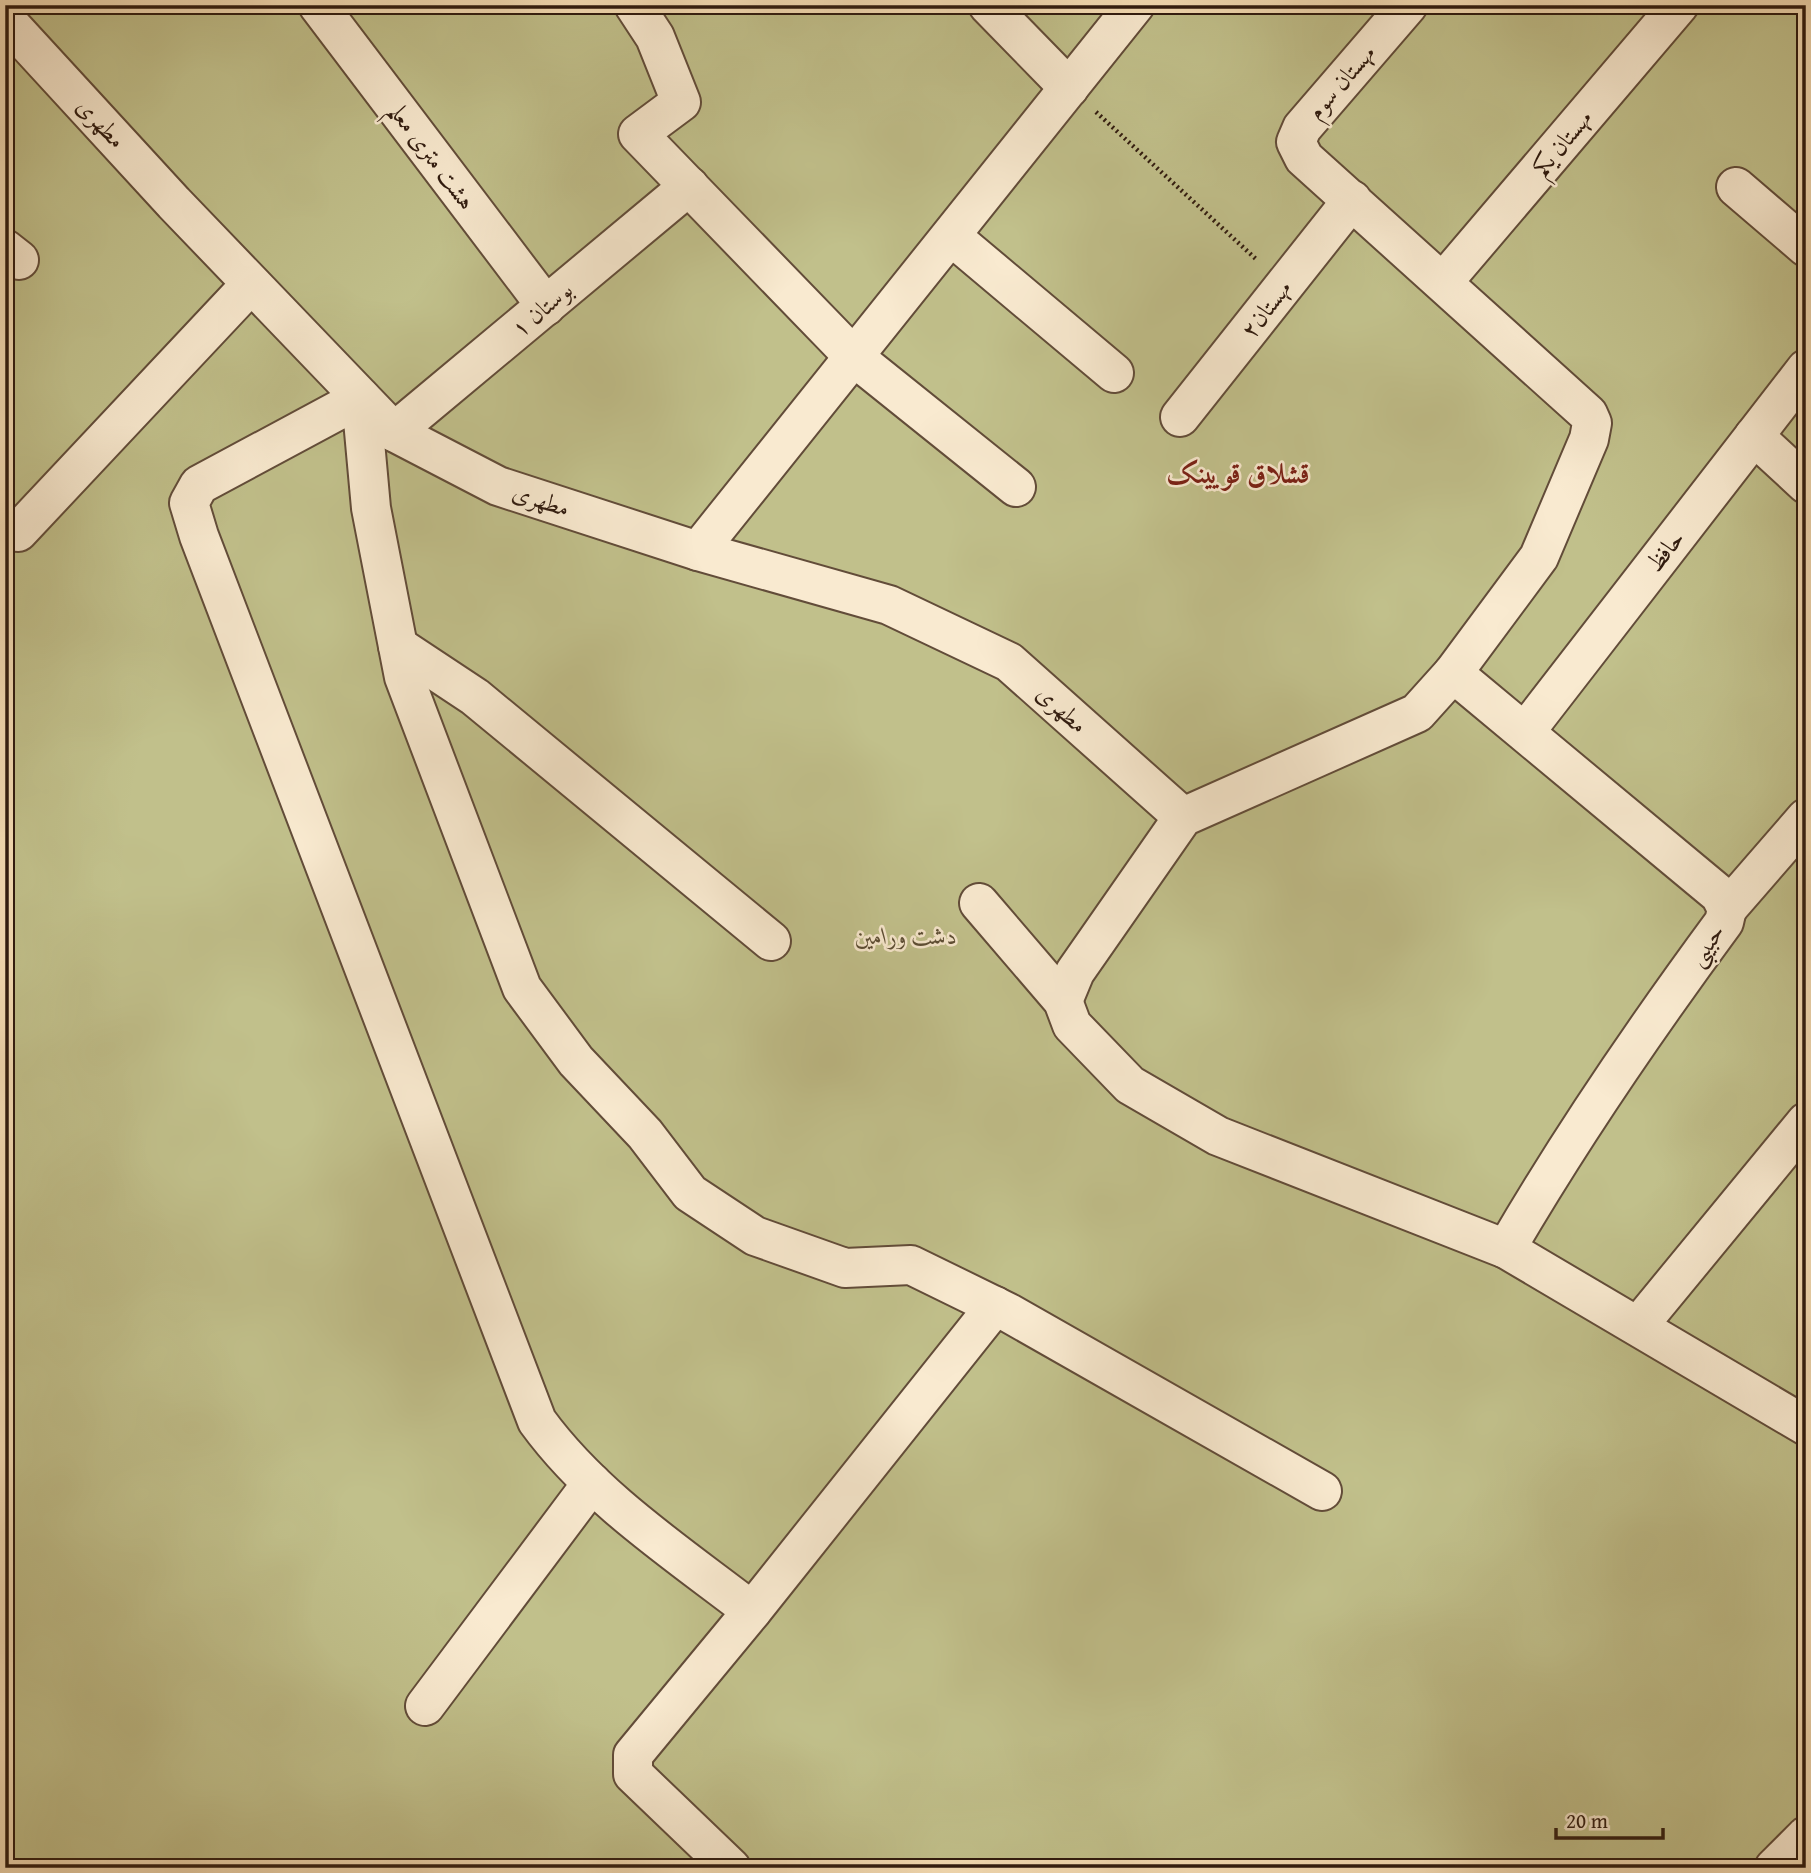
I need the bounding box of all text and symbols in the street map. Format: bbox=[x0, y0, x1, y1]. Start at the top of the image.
street label: مهستان سوم bbox=[1298, 36, 1386, 130]
street label: مطهری bbox=[69, 89, 134, 156]
street label: هشت متری معلم bbox=[375, 95, 485, 221]
street label: مهستان یکم bbox=[1523, 102, 1604, 187]
street label: بوستان ۱ bbox=[503, 272, 580, 345]
street label: مهستان۲ bbox=[1232, 272, 1300, 345]
district label: قشلاق قویینک bbox=[1166, 452, 1310, 493]
street label: مطهری bbox=[508, 474, 574, 525]
street label: حافظ bbox=[1637, 522, 1692, 579]
street label: مطهری bbox=[1029, 676, 1096, 741]
street label: حبیبی bbox=[1678, 916, 1735, 975]
park label: دشت ورامین bbox=[855, 918, 957, 953]
scale bar bbox=[1556, 1796, 1662, 1840]
text: 20 m bbox=[1566, 1805, 1608, 1836]

